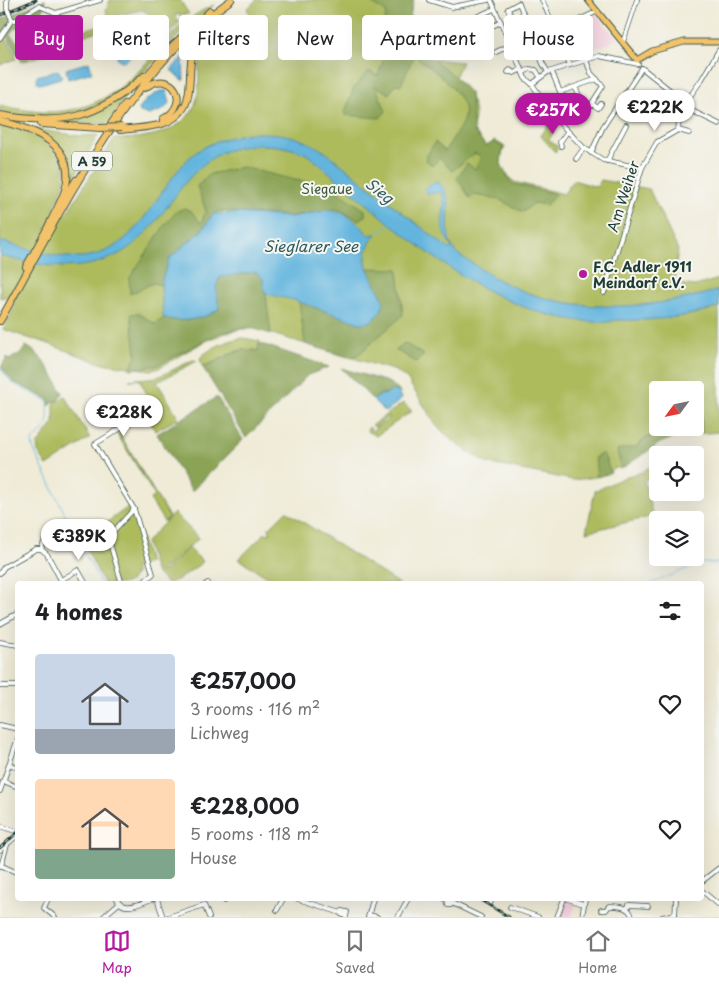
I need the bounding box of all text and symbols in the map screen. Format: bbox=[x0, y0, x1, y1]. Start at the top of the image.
chip: Buy bbox=[15, 15, 83, 60]
chip: Rent bbox=[93, 15, 169, 60]
chip: Filters bbox=[179, 15, 268, 60]
chip: New bbox=[278, 15, 352, 60]
chip: Apartment bbox=[362, 15, 494, 60]
chip: House bbox=[504, 15, 593, 60]
pin: €222K bbox=[620, 90, 690, 132]
pin: €257K bbox=[518, 92, 588, 135]
text: €222K bbox=[627, 94, 683, 118]
text: €257K bbox=[526, 97, 580, 121]
road number: A 59 bbox=[72, 152, 112, 170]
street label: Am Weiher bbox=[602, 157, 645, 234]
water label: Sieg bbox=[361, 172, 400, 209]
park label: Siegaue bbox=[301, 178, 353, 199]
water label: Sieglarer See bbox=[263, 234, 359, 257]
place label: F.C. Adler 1911 Meindorf e.V. bbox=[593, 256, 692, 293]
marker: F.C. Adler 1911 Meindorf e.V. bbox=[577, 268, 589, 280]
north arrow bbox=[649, 381, 704, 436]
map controls bbox=[649, 381, 704, 566]
pin: €228K bbox=[89, 394, 159, 437]
text: €228K bbox=[96, 399, 152, 423]
button: locate bbox=[649, 446, 704, 501]
button: layers bbox=[649, 511, 704, 566]
pin: €389K bbox=[44, 518, 114, 561]
text: €389K bbox=[52, 523, 106, 547]
text: 4 homes bbox=[35, 595, 122, 627]
icon: filters bbox=[656, 597, 684, 625]
text: €257,000 bbox=[190, 664, 296, 696]
icon: home bbox=[75, 674, 135, 734]
icon: heart bbox=[656, 690, 684, 718]
text: 3 rooms · 116 m² bbox=[190, 696, 320, 720]
text: Lichweg bbox=[190, 720, 250, 744]
text: €228,000 bbox=[190, 789, 299, 821]
icon: home bbox=[75, 799, 135, 859]
icon: heart bbox=[656, 815, 684, 843]
text: 5 rooms · 118 m² bbox=[190, 821, 319, 845]
text: House bbox=[190, 845, 237, 869]
tab: Map bbox=[102, 927, 132, 978]
tab: Saved bbox=[335, 927, 375, 978]
tab: Home bbox=[578, 927, 617, 978]

